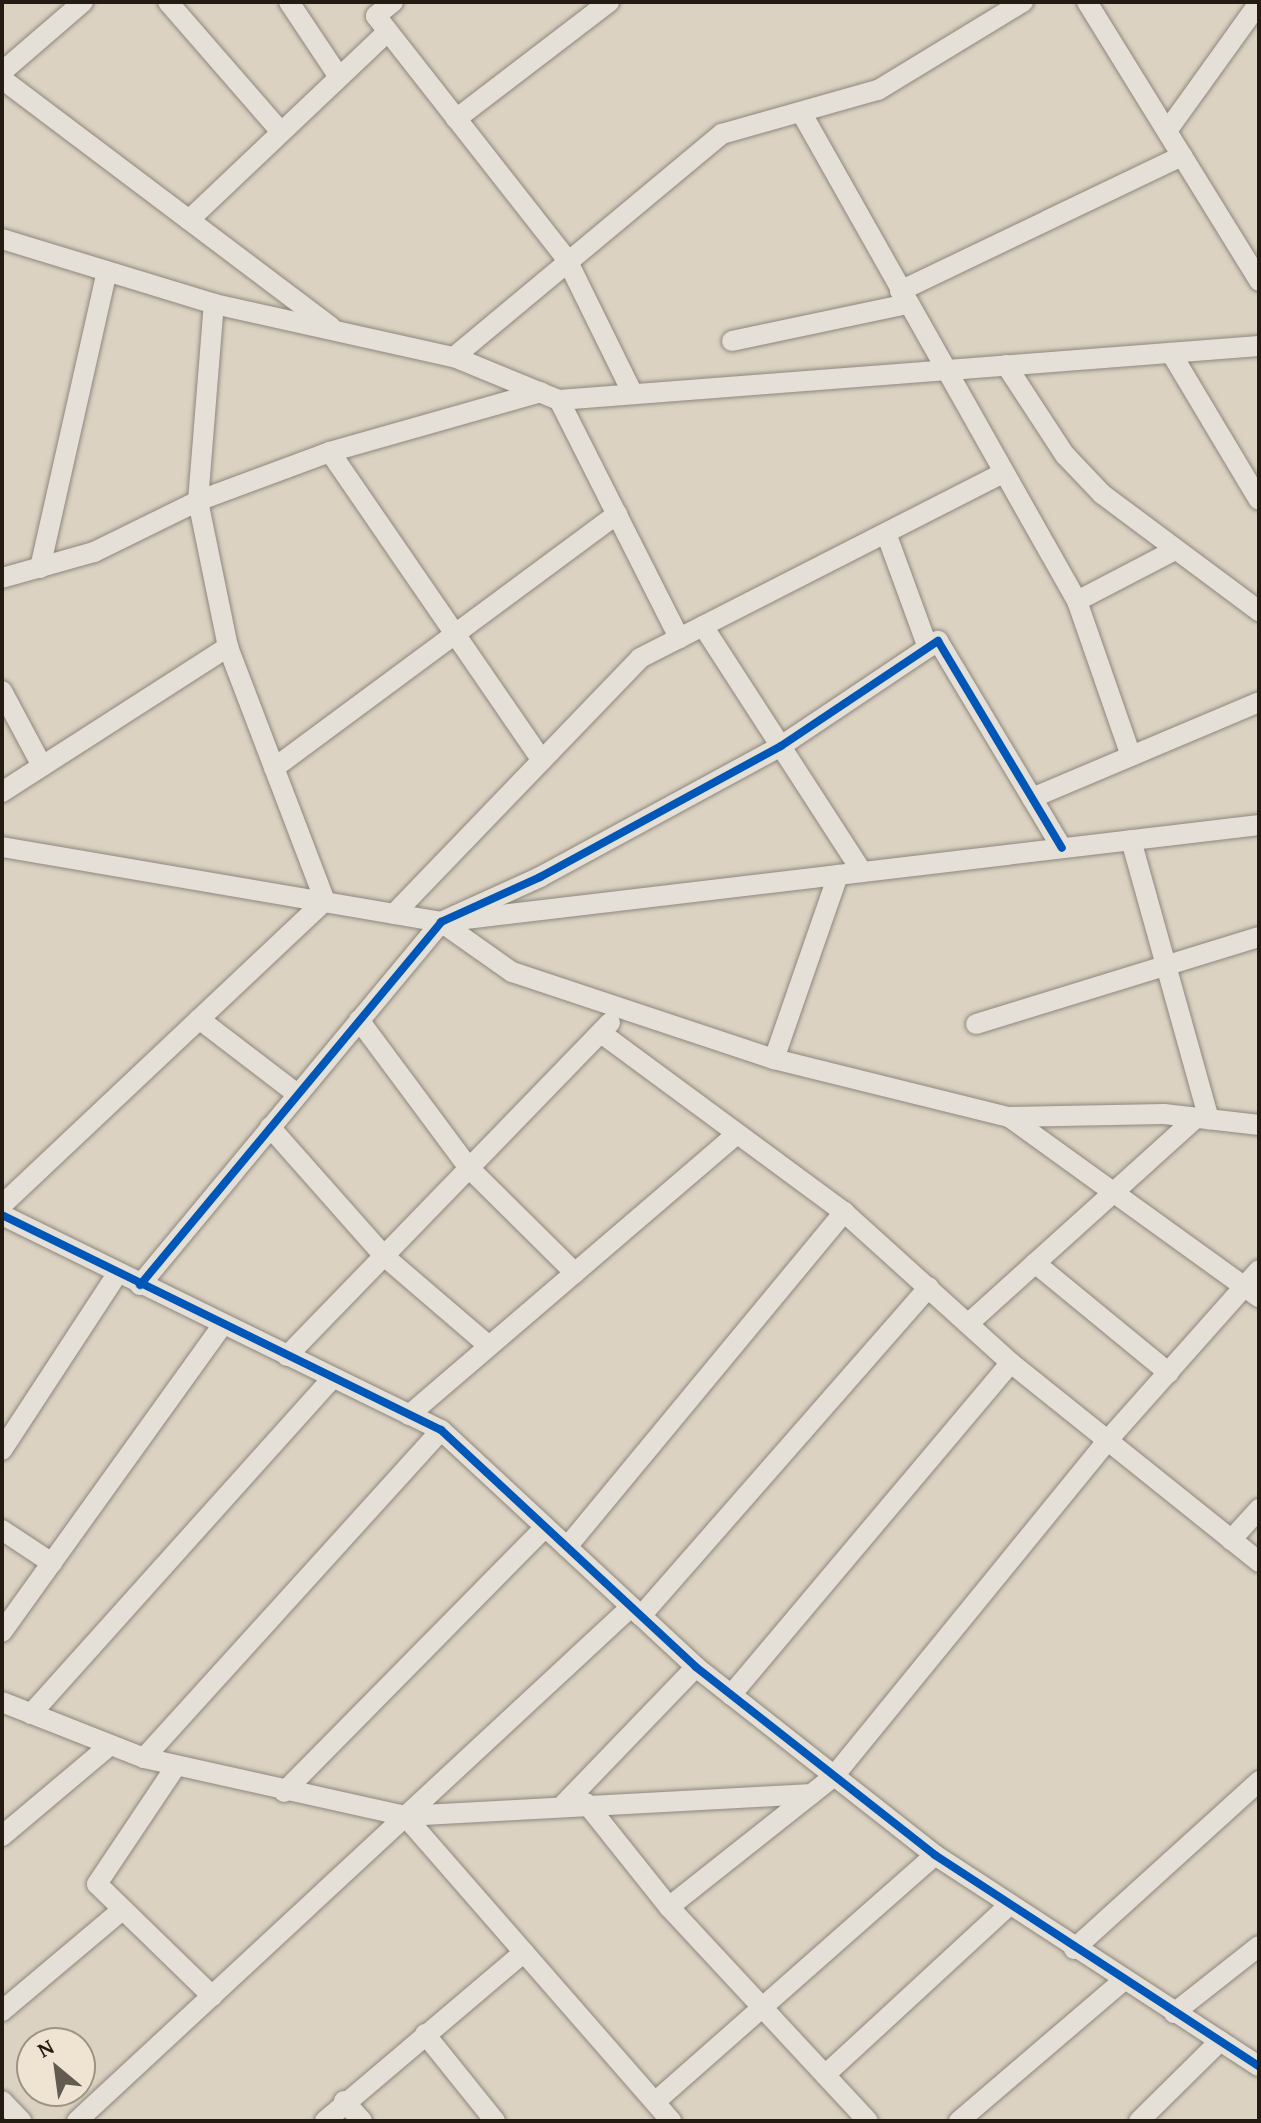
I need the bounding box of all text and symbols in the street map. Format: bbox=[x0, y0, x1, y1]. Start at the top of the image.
north arrow bbox=[16, 2027, 96, 2107]
text: N bbox=[31, 2030, 60, 2065]

